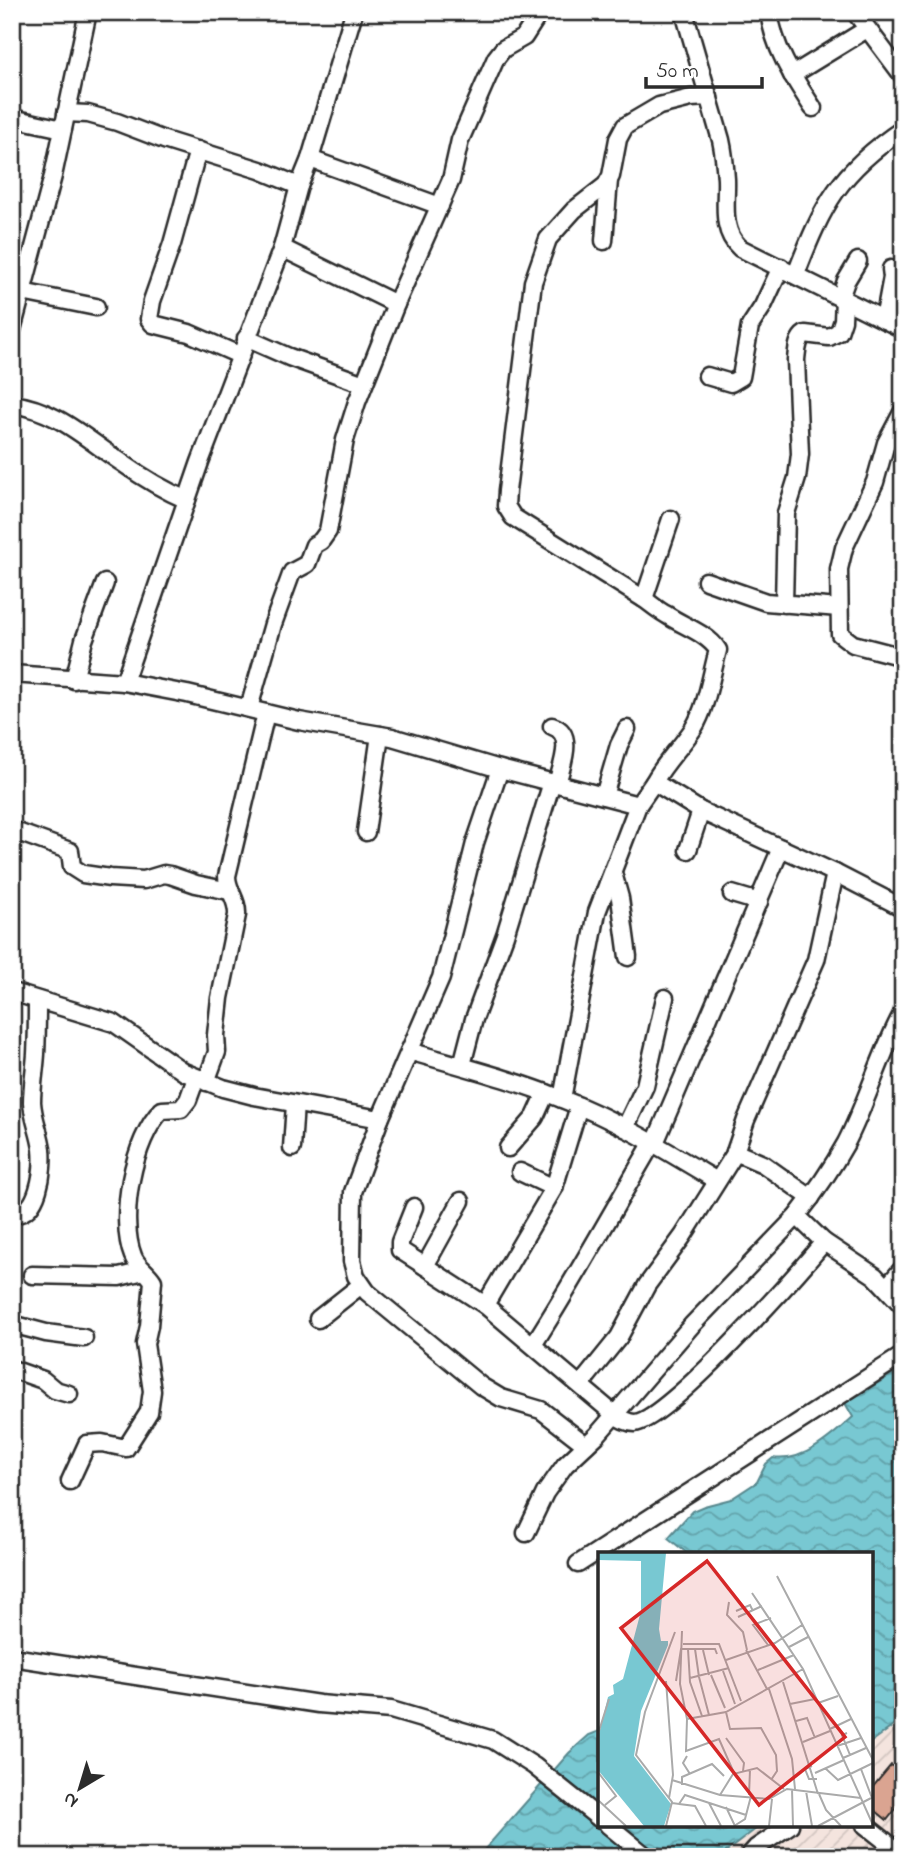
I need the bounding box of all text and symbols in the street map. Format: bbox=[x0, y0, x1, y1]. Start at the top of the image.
scale bar bbox=[646, 46, 761, 90]
text: 50 m bbox=[656, 57, 699, 87]
inset map bbox=[598, 1552, 873, 1827]
north arrow bbox=[46, 1754, 116, 1824]
text: N bbox=[58, 1785, 84, 1814]

